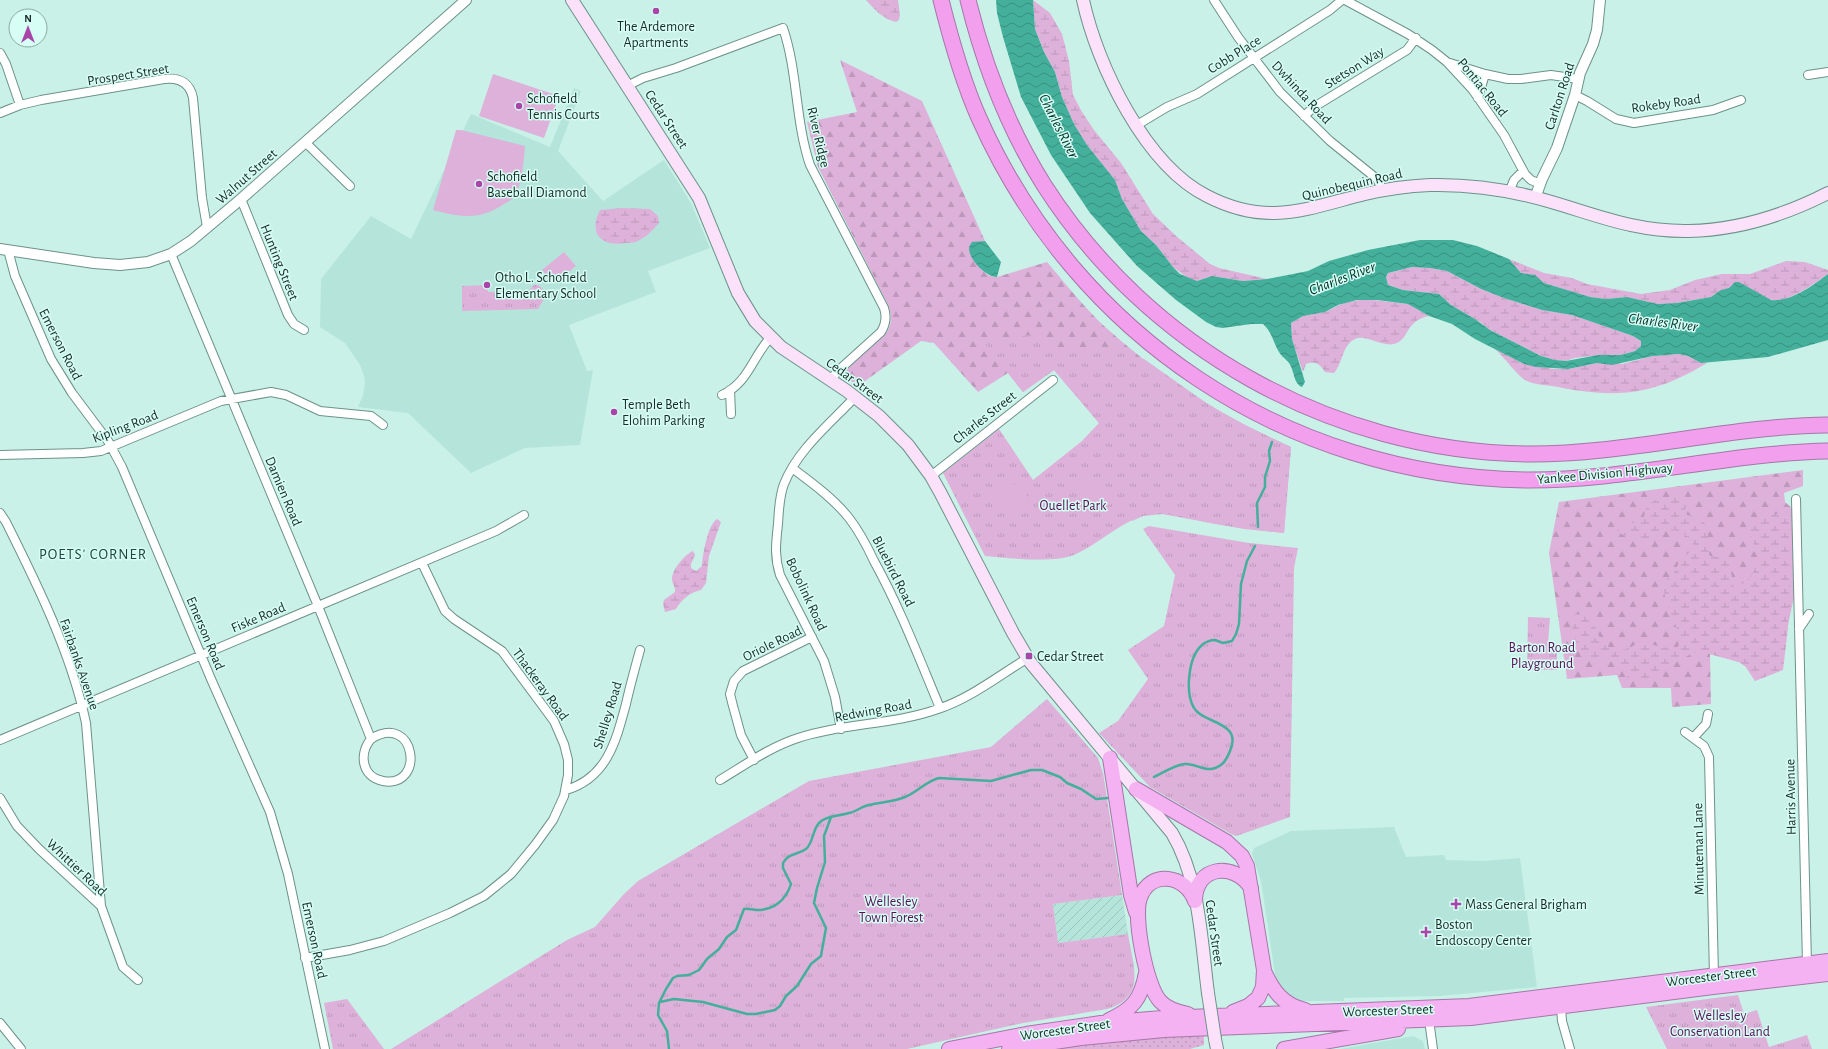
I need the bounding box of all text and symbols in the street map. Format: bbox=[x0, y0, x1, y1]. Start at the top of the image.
marker: The Ardemore Apartments bbox=[651, 6, 661, 16]
north arrow bbox=[8, 8, 48, 48]
text: N bbox=[24, 13, 32, 24]
place label: The Ardemore Apartments bbox=[617, 20, 695, 50]
street label: Cobb Place bbox=[1206, 33, 1264, 77]
street label: Stetson Way bbox=[1322, 44, 1387, 92]
street label: Pontiac Road bbox=[1455, 56, 1510, 119]
street label: Dwhinda Road bbox=[1269, 59, 1334, 127]
street label: Carlton Road bbox=[1542, 61, 1577, 132]
street label: Prospect Street bbox=[86, 62, 170, 88]
street label: Cedar Street bbox=[642, 88, 691, 152]
place label: Schofield Tennis Courts bbox=[527, 92, 600, 122]
water label: Charles River bbox=[1036, 92, 1082, 162]
street label: Rokeby Road bbox=[1631, 92, 1702, 116]
marker: Schofield Tennis Courts bbox=[514, 101, 524, 111]
street label: River Ridge bbox=[804, 106, 832, 169]
street label: Walnut Street bbox=[213, 146, 280, 207]
street label: Quinobequin Road bbox=[1301, 167, 1404, 203]
place label: Schofield Baseball Diamond bbox=[487, 170, 587, 200]
marker: Schofield Baseball Diamond bbox=[474, 179, 484, 189]
street label: Hunting Street bbox=[257, 222, 301, 303]
water label: Charles River bbox=[1307, 259, 1379, 298]
place label: Otho L. Schofield Elementary School bbox=[495, 271, 597, 301]
marker: Otho L. Schofield Elementary School bbox=[482, 280, 492, 290]
street label: Emerson Road bbox=[36, 306, 84, 382]
water label: Charles River bbox=[1627, 311, 1700, 334]
street label: Cedar Street bbox=[823, 356, 886, 406]
street label: Charles Street bbox=[950, 389, 1019, 447]
place label: Temple Beth Elohim Parking bbox=[622, 398, 705, 428]
marker: Temple Beth Elohim Parking bbox=[609, 407, 619, 417]
street label: Kipling Road bbox=[91, 408, 160, 446]
street label: Damien Road bbox=[262, 455, 304, 528]
street label: Yankee Division Highway bbox=[1537, 461, 1674, 487]
park label: Ouellet Park bbox=[1040, 499, 1107, 513]
street label: Bluebird Road bbox=[869, 534, 917, 609]
district label: POETS' CORNER bbox=[39, 547, 147, 562]
street label: Bobolink Road bbox=[783, 556, 829, 633]
street label: Emerson Road bbox=[183, 595, 227, 672]
street label: Fiske Road bbox=[229, 600, 288, 636]
street label: Fairbanks Avenue bbox=[57, 617, 101, 712]
street label: Oriole Road bbox=[741, 624, 804, 664]
park label: Barton Road Playground bbox=[1509, 641, 1575, 671]
street label: Thackeray Road bbox=[509, 646, 571, 723]
place label: Cedar Street bbox=[1037, 650, 1104, 664]
marker: Cedar Street bbox=[1024, 651, 1034, 661]
street label: Shelley Road bbox=[591, 680, 625, 751]
street label: Redwing Road bbox=[834, 697, 913, 725]
street label: Harris Avenue bbox=[1783, 759, 1799, 835]
street label: Minuteman Lane bbox=[1691, 803, 1707, 895]
street label: Whittier Road bbox=[44, 837, 109, 899]
park label: Wellesley Town Forest bbox=[859, 895, 924, 925]
marker: Mass General Brigham bbox=[1450, 898, 1462, 910]
place label: Mass General Brigham bbox=[1465, 898, 1587, 912]
street label: Cedar Street bbox=[1202, 899, 1226, 968]
street label: Emerson Road bbox=[299, 901, 329, 980]
place label: Boston Endoscopy Center bbox=[1435, 918, 1532, 948]
marker: Boston Endoscopy Center bbox=[1420, 926, 1432, 938]
street label: Worcester Street bbox=[1665, 964, 1757, 989]
street label: Worcester Street bbox=[1342, 1002, 1434, 1020]
park label: Wellesley Conservation Land bbox=[1670, 1009, 1770, 1039]
street label: Worcester Street bbox=[1019, 1017, 1112, 1043]

